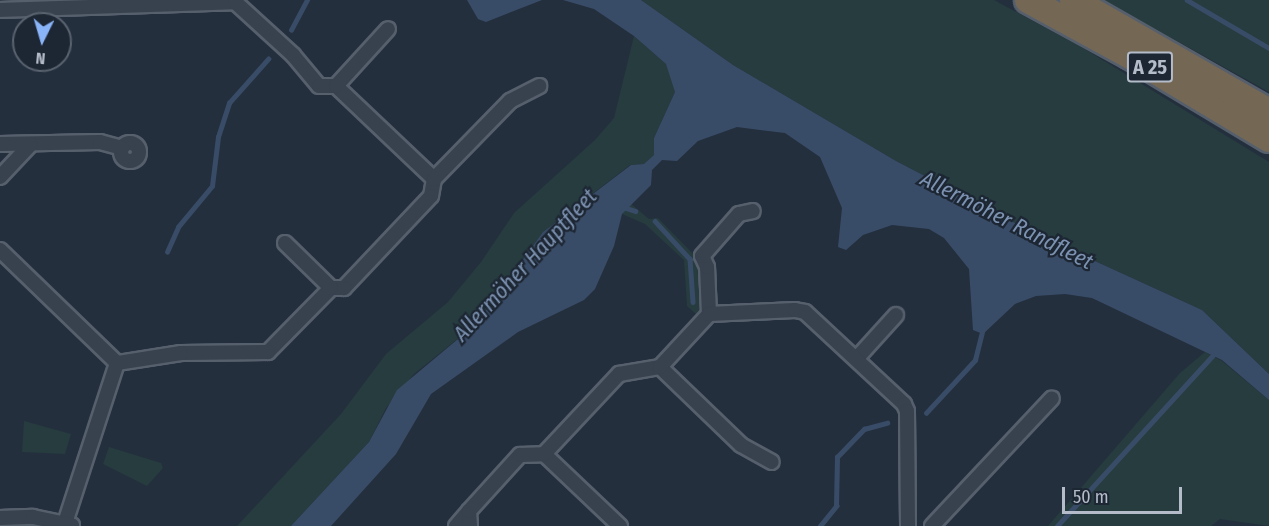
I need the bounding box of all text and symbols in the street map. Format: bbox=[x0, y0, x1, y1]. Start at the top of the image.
north arrow bbox=[12, 12, 72, 72]
text: N bbox=[35, 49, 46, 68]
road number: A 25 bbox=[1126, 50, 1174, 84]
water label: Allermöher Randfleet bbox=[916, 165, 1098, 275]
water label: Allermöher Hauptfleet bbox=[448, 183, 602, 347]
scale bar bbox=[1065, 475, 1185, 513]
text: 50 m bbox=[1073, 486, 1109, 508]

